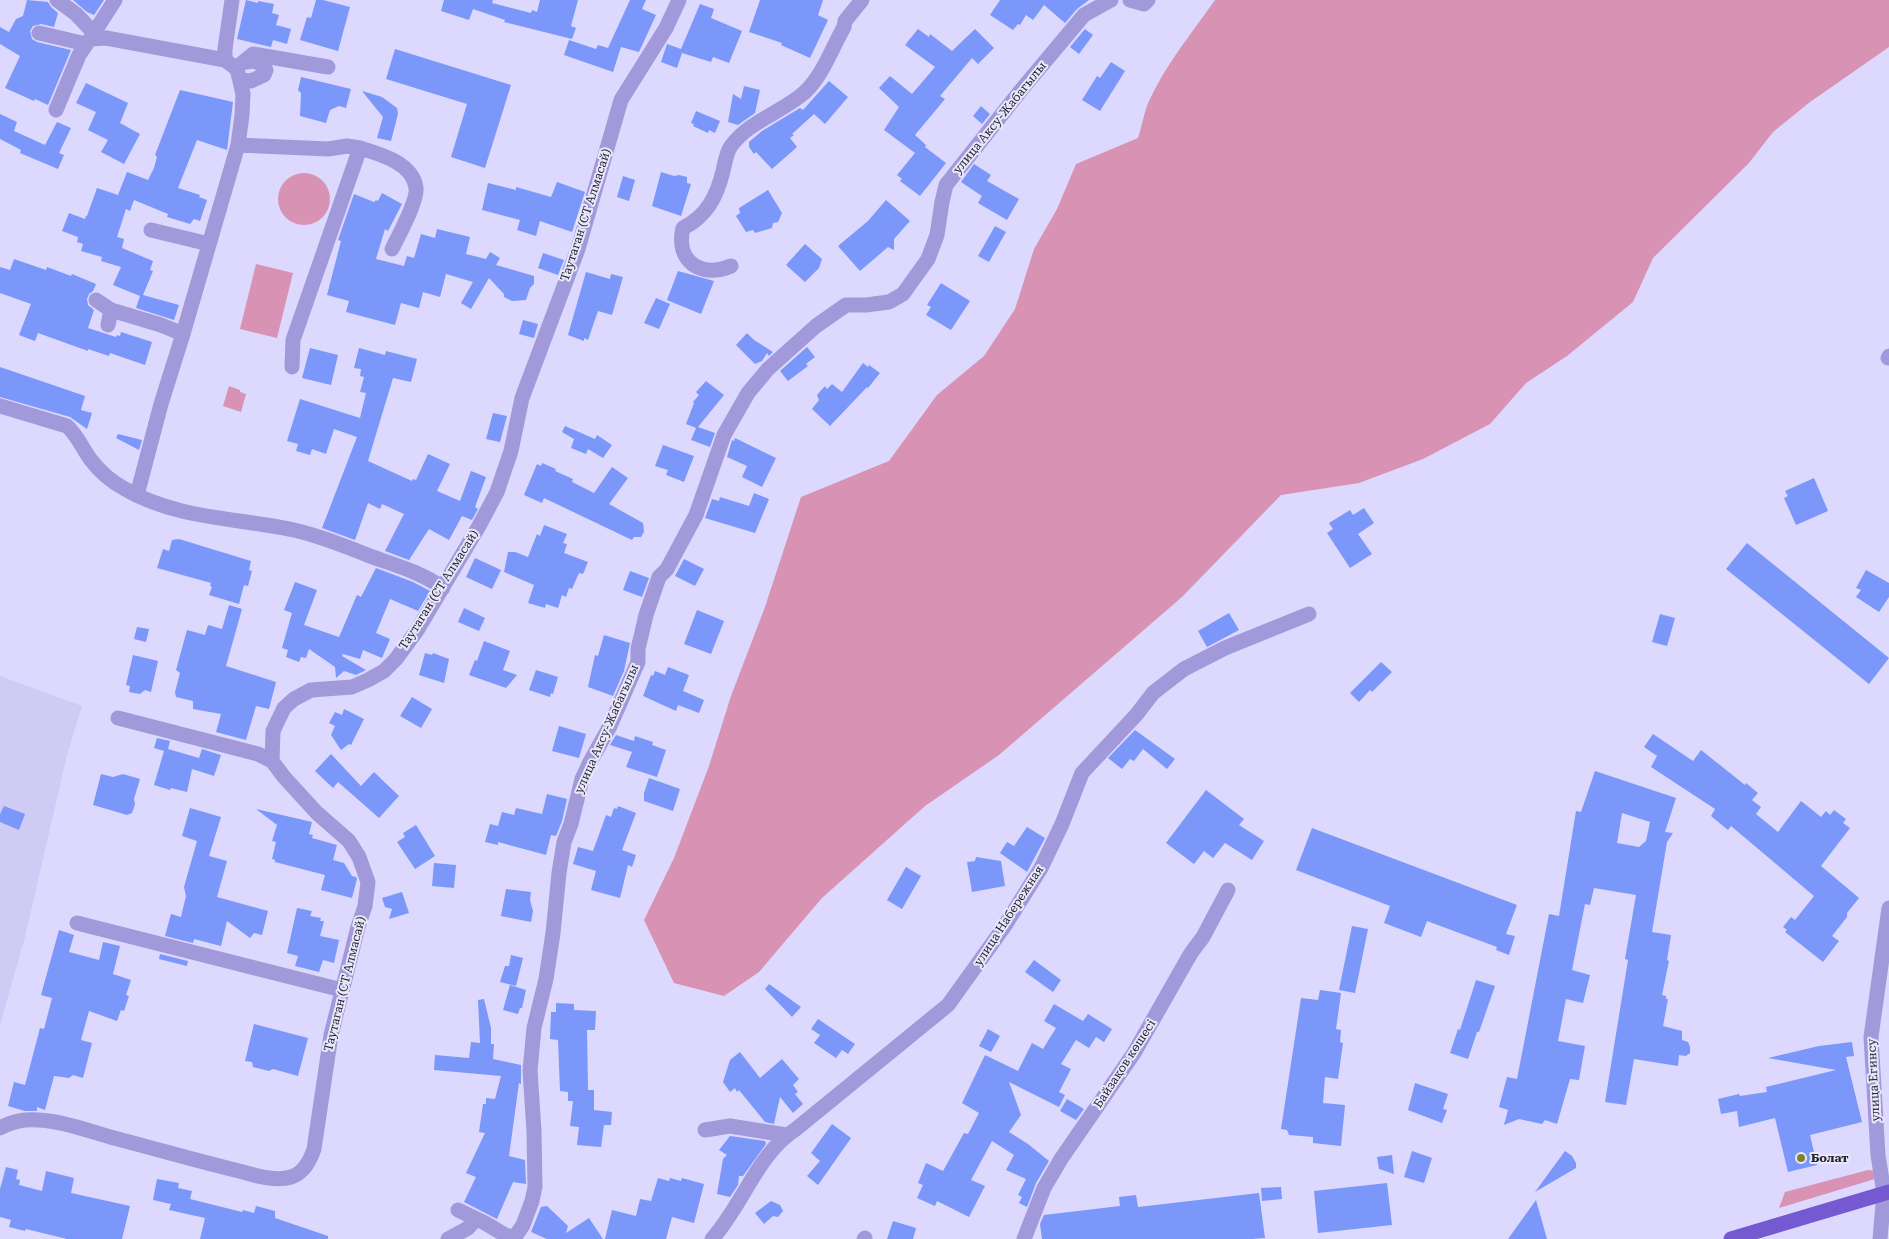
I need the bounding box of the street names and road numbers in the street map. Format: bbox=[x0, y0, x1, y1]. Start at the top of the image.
street label: улица Аксу-Жабагылы bbox=[950, 59, 1050, 177]
street label: Таутаган (СТ Алмасай) bbox=[558, 147, 614, 283]
street label: Таутаган (СТ Алмасай) bbox=[396, 528, 482, 652]
street label: улица Аксу-Жабагылы bbox=[572, 662, 642, 796]
street label: улица Набережная bbox=[971, 863, 1047, 969]
street label: Таутаган (СТ Алмасай) bbox=[321, 915, 369, 1053]
street label: Байзақов көшесі bbox=[1091, 1017, 1159, 1111]
street label: улица Егинсу bbox=[1865, 1038, 1883, 1122]

